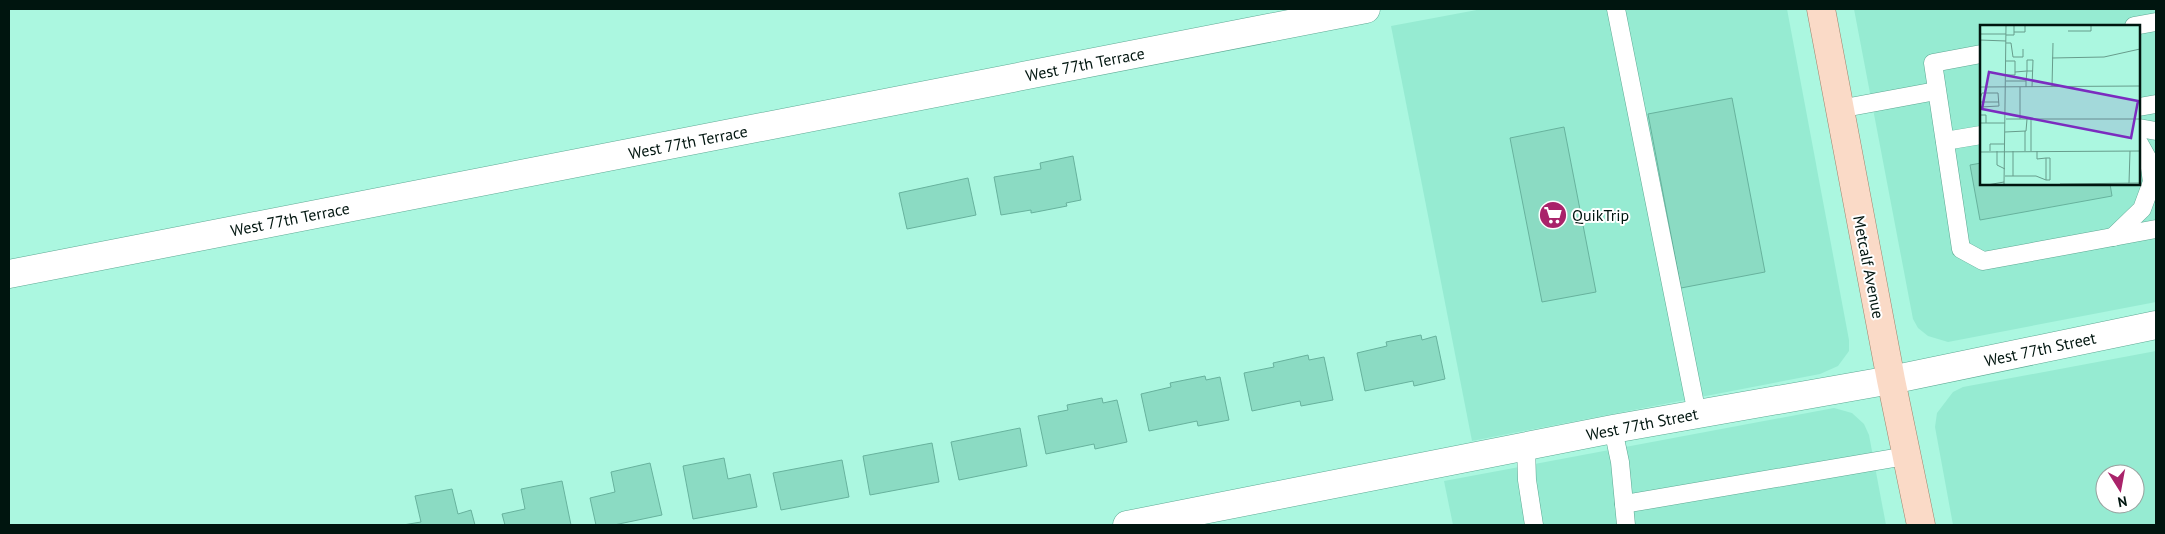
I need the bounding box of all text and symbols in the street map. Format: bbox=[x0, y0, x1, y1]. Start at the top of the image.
inset map bbox=[1980, 25, 2140, 185]
street label: West 77th Terrace bbox=[1024, 43, 1146, 85]
street label: West 77th Terrace bbox=[627, 121, 749, 163]
street label: West 77th Terrace bbox=[229, 198, 351, 240]
supermarket icon: QuikTrip bbox=[1538, 200, 1568, 230]
place label: QuikTrip bbox=[1572, 205, 1629, 225]
street label: Metcalf Avenue bbox=[1849, 214, 1889, 320]
street label: West 77th Street bbox=[1982, 327, 2098, 371]
street label: West 77th Street bbox=[1584, 403, 1700, 445]
north arrow bbox=[2095, 464, 2145, 514]
text: N bbox=[2116, 492, 2129, 511]

